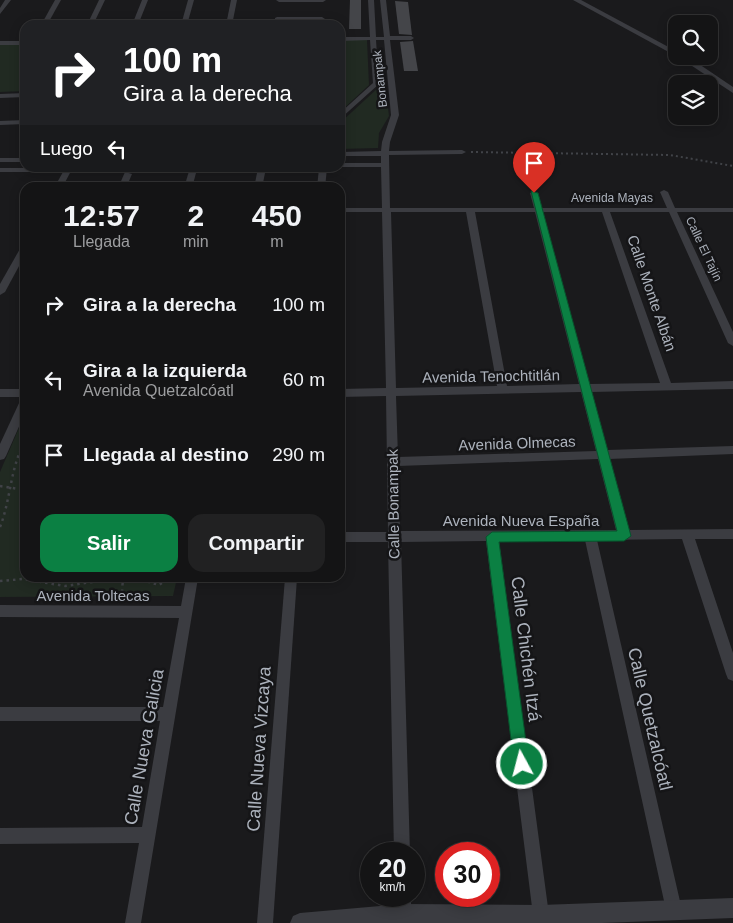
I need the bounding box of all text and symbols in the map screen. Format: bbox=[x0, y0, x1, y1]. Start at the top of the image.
map controls bbox=[668, 15, 718, 125]
button: search bbox=[668, 15, 718, 65]
icon: right bbox=[40, 40, 105, 105]
text: 100 m bbox=[123, 40, 222, 79]
street label: Bonampak bbox=[370, 49, 390, 108]
button: layers bbox=[668, 75, 718, 125]
text: Gira a la derecha bbox=[123, 81, 292, 106]
icon: left bbox=[103, 135, 131, 163]
text: Luego bbox=[40, 138, 93, 159]
pin bbox=[513, 142, 555, 193]
icon: arrive bbox=[520, 149, 548, 177]
street label: Avenida Mayas bbox=[571, 191, 653, 205]
text: 12:57 bbox=[63, 199, 140, 232]
text: 2 bbox=[187, 199, 204, 232]
text: 450 bbox=[252, 199, 302, 232]
street label: Calle El Tajín bbox=[683, 214, 725, 284]
text: Llegada bbox=[73, 233, 130, 250]
text: min bbox=[183, 233, 209, 250]
text: m bbox=[270, 233, 283, 250]
street label: Calle Monte Albán bbox=[624, 233, 680, 353]
icon: right bbox=[40, 291, 68, 319]
text: Gira a la derecha bbox=[83, 294, 236, 315]
text: 100 m bbox=[272, 294, 325, 315]
text: Gira a la izquierda bbox=[83, 360, 247, 381]
icon: left bbox=[40, 366, 68, 394]
street label: Avenida Tenochtitlán bbox=[422, 366, 560, 386]
text: 60 m bbox=[283, 369, 325, 390]
text: Avenida Quetzalcóatl bbox=[83, 382, 234, 399]
street label: Avenida Olmecas bbox=[458, 432, 576, 454]
icon: arrive bbox=[40, 441, 68, 469]
text: Llegada al destino bbox=[83, 444, 249, 465]
text: 290 m bbox=[272, 444, 325, 465]
street label: Calle Bonampak bbox=[384, 448, 402, 559]
street label: Avenida Nueva España bbox=[443, 512, 600, 529]
button: Salir bbox=[40, 514, 178, 572]
button: Compartir bbox=[188, 514, 325, 572]
street label: Calle Chichén Itzá bbox=[507, 575, 545, 724]
street label: Avenida Toltecas bbox=[37, 587, 149, 604]
street label: Calle Quetzalcóatl bbox=[624, 646, 676, 792]
street label: Calle Nueva Vizcaya bbox=[243, 665, 275, 832]
street label: Calle Nueva Galicia bbox=[120, 666, 168, 827]
position arrow bbox=[495, 737, 547, 789]
speed limit sign: 30 bbox=[435, 842, 500, 907]
text: 20 bbox=[379, 854, 406, 882]
text: km/h bbox=[379, 880, 406, 894]

